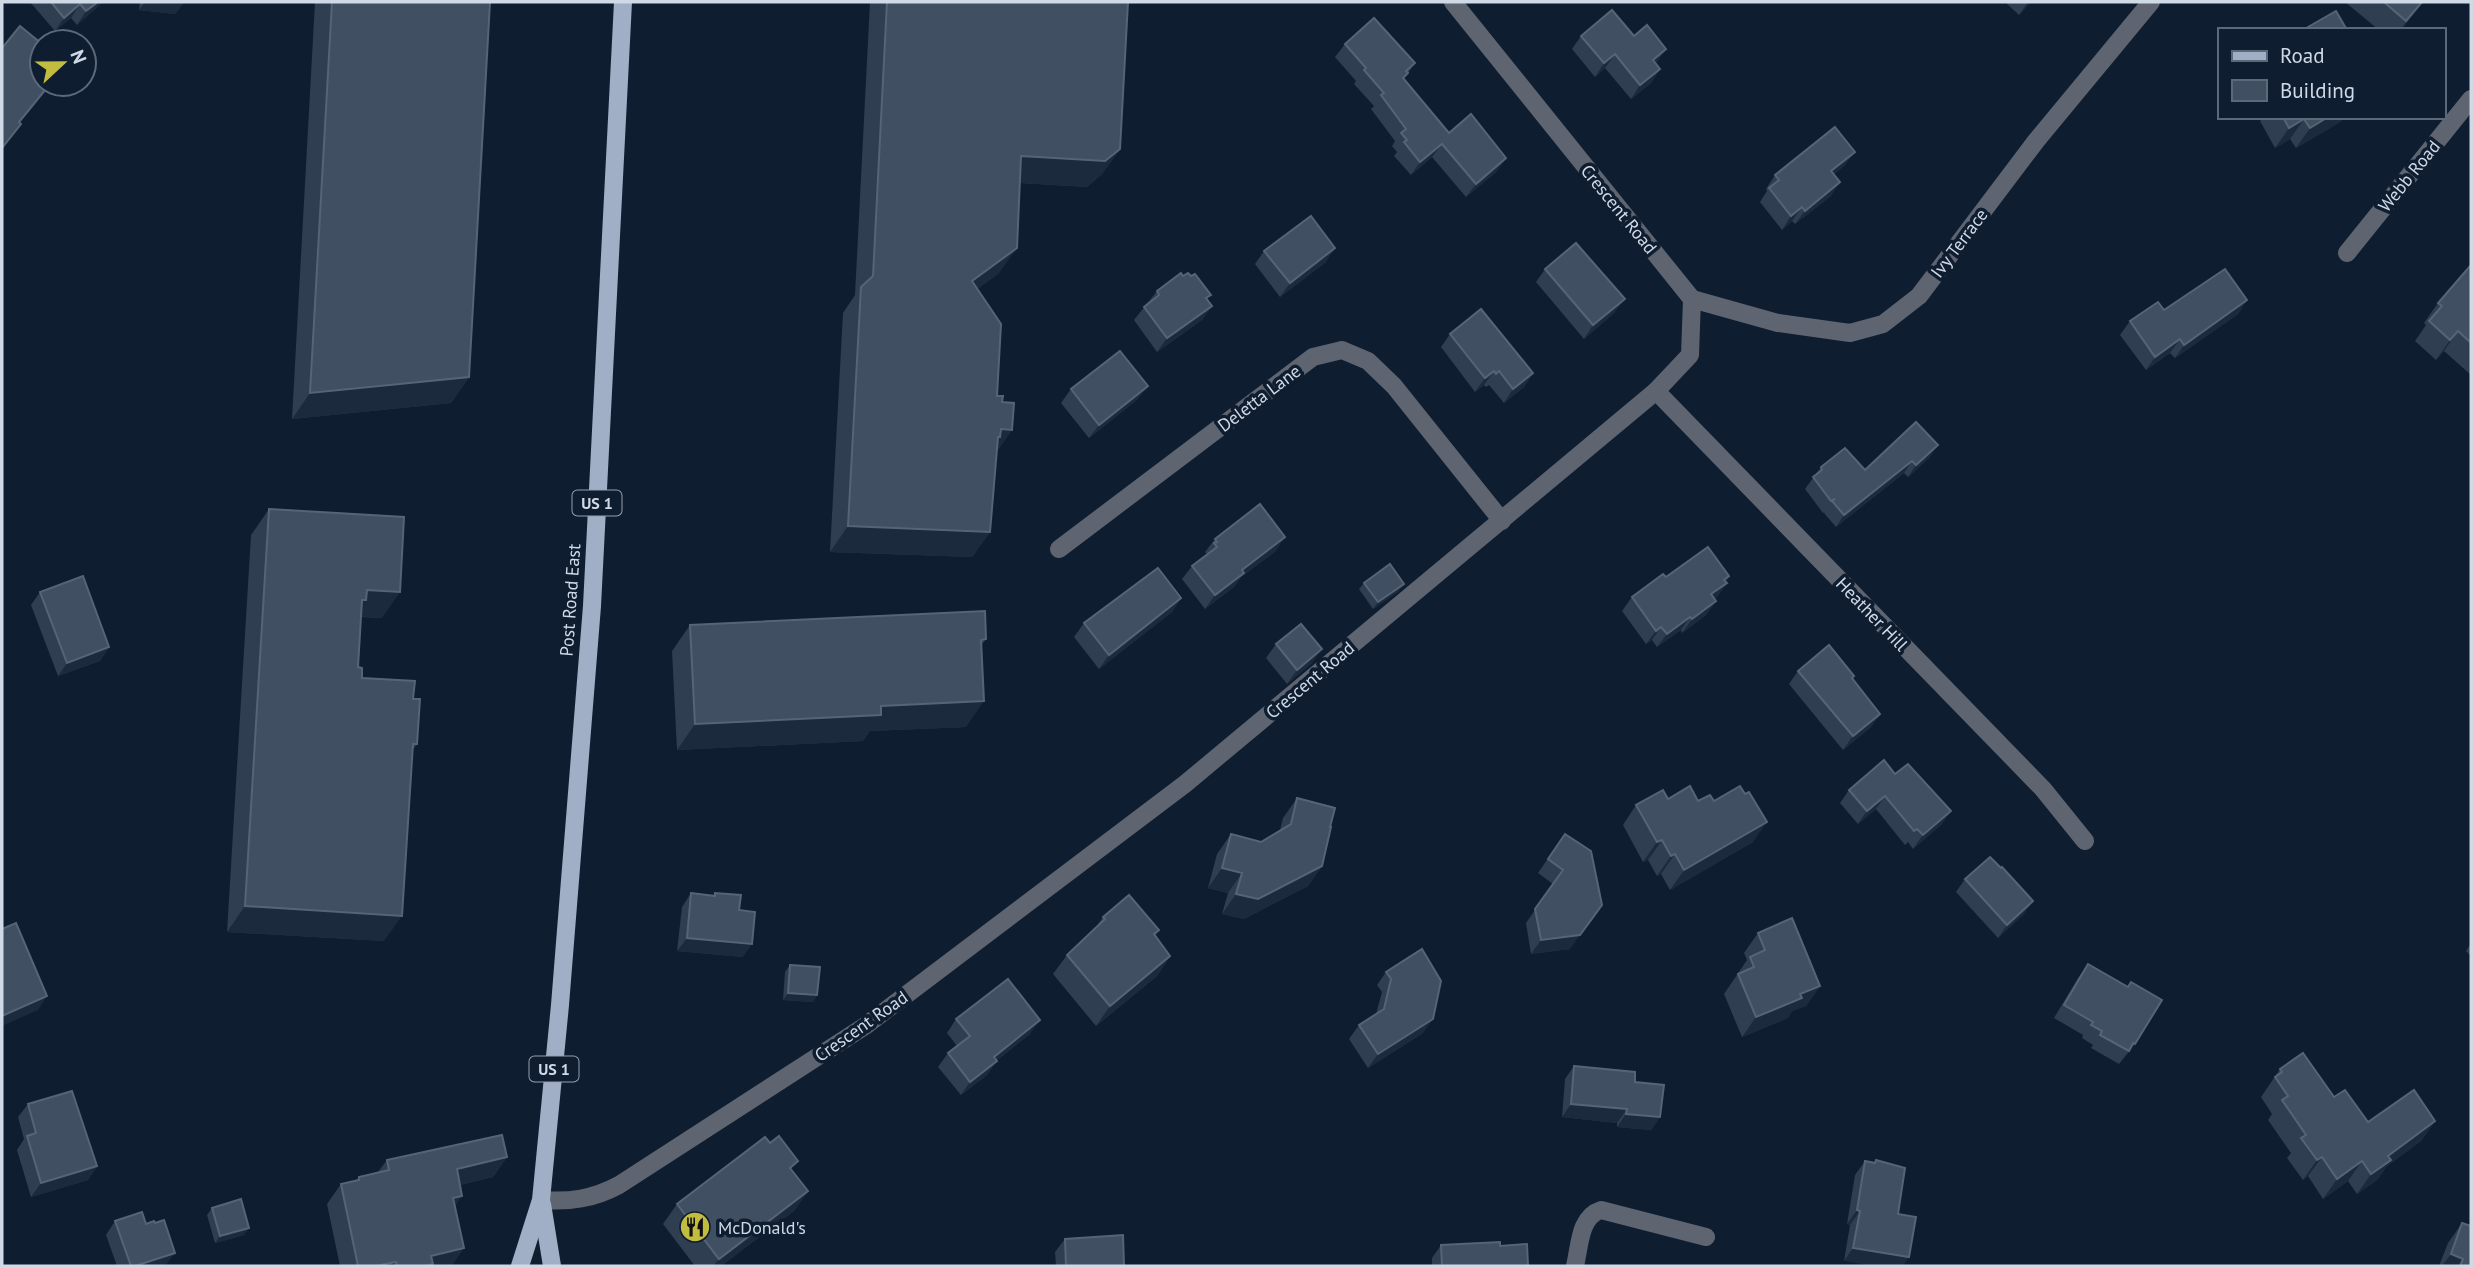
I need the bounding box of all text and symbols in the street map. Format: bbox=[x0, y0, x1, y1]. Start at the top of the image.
north arrow bbox=[28, 28, 98, 98]
legend bbox=[2218, 28, 2445, 119]
text: Road bbox=[2280, 42, 2324, 69]
text: N bbox=[65, 46, 92, 67]
text: Building bbox=[2280, 77, 2355, 104]
street label: Webb Road bbox=[2373, 135, 2445, 217]
street label: Crescent Road bbox=[1576, 160, 1662, 258]
street label: Ivy Terrace bbox=[1925, 204, 1993, 282]
street label: Deletta Lane bbox=[1213, 359, 1305, 437]
road number: US 1 bbox=[572, 490, 622, 516]
street label: Post Road East bbox=[555, 543, 585, 657]
street label: Heather Hill bbox=[1831, 572, 1913, 656]
street label: Crescent Road bbox=[1261, 636, 1359, 724]
street label: Crescent Road bbox=[810, 985, 912, 1067]
road number: US 1 bbox=[530, 1056, 578, 1082]
restaurant icon: McDonald's bbox=[678, 1210, 712, 1244]
place label: McDonald's bbox=[718, 1216, 806, 1239]

